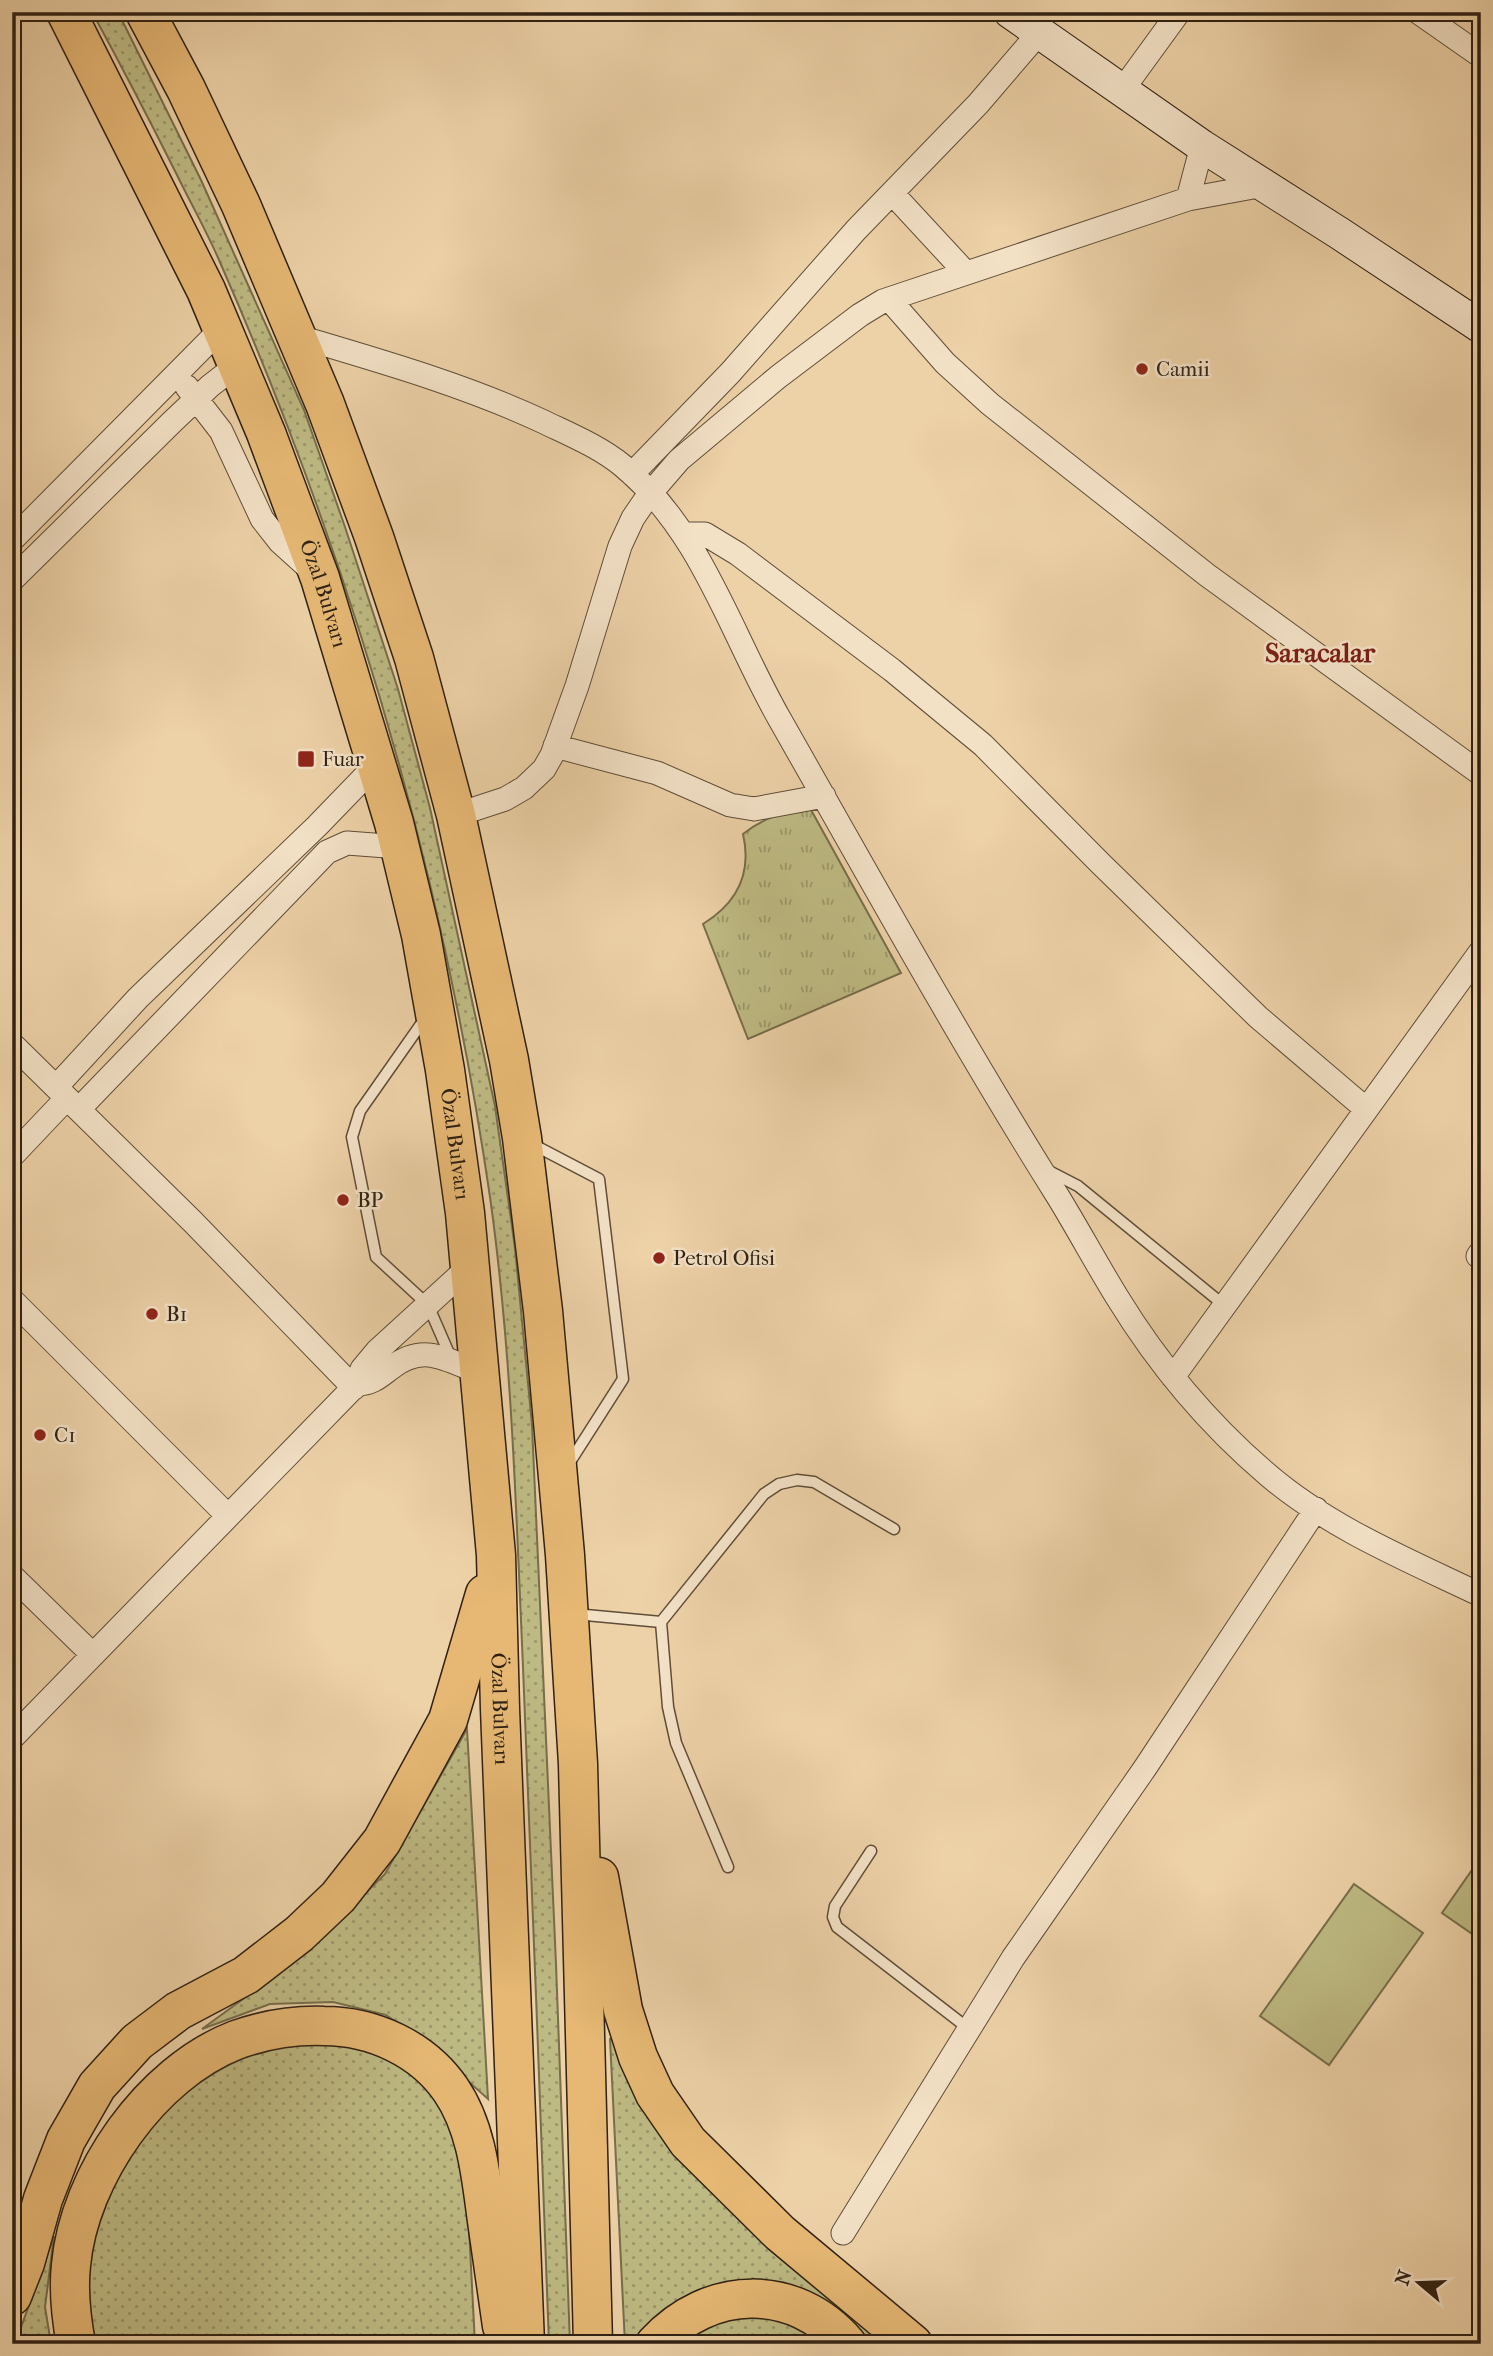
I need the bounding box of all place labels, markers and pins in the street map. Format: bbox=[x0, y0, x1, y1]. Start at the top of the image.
place label: Camii bbox=[1156, 357, 1210, 381]
marker: Camii bbox=[1134, 361, 1150, 377]
place label: Fuar bbox=[322, 747, 364, 771]
marker: Fuar bbox=[296, 749, 316, 769]
place label: BP bbox=[357, 1188, 384, 1212]
marker: BP bbox=[335, 1192, 351, 1208]
place label: Petrol Ofisi bbox=[673, 1246, 775, 1270]
marker: Petrol Ofisi bbox=[651, 1250, 667, 1266]
place label: B1 bbox=[166, 1302, 187, 1326]
marker: B1 bbox=[144, 1306, 160, 1322]
place label: C1 bbox=[54, 1423, 76, 1447]
marker: C1 bbox=[32, 1427, 48, 1443]

